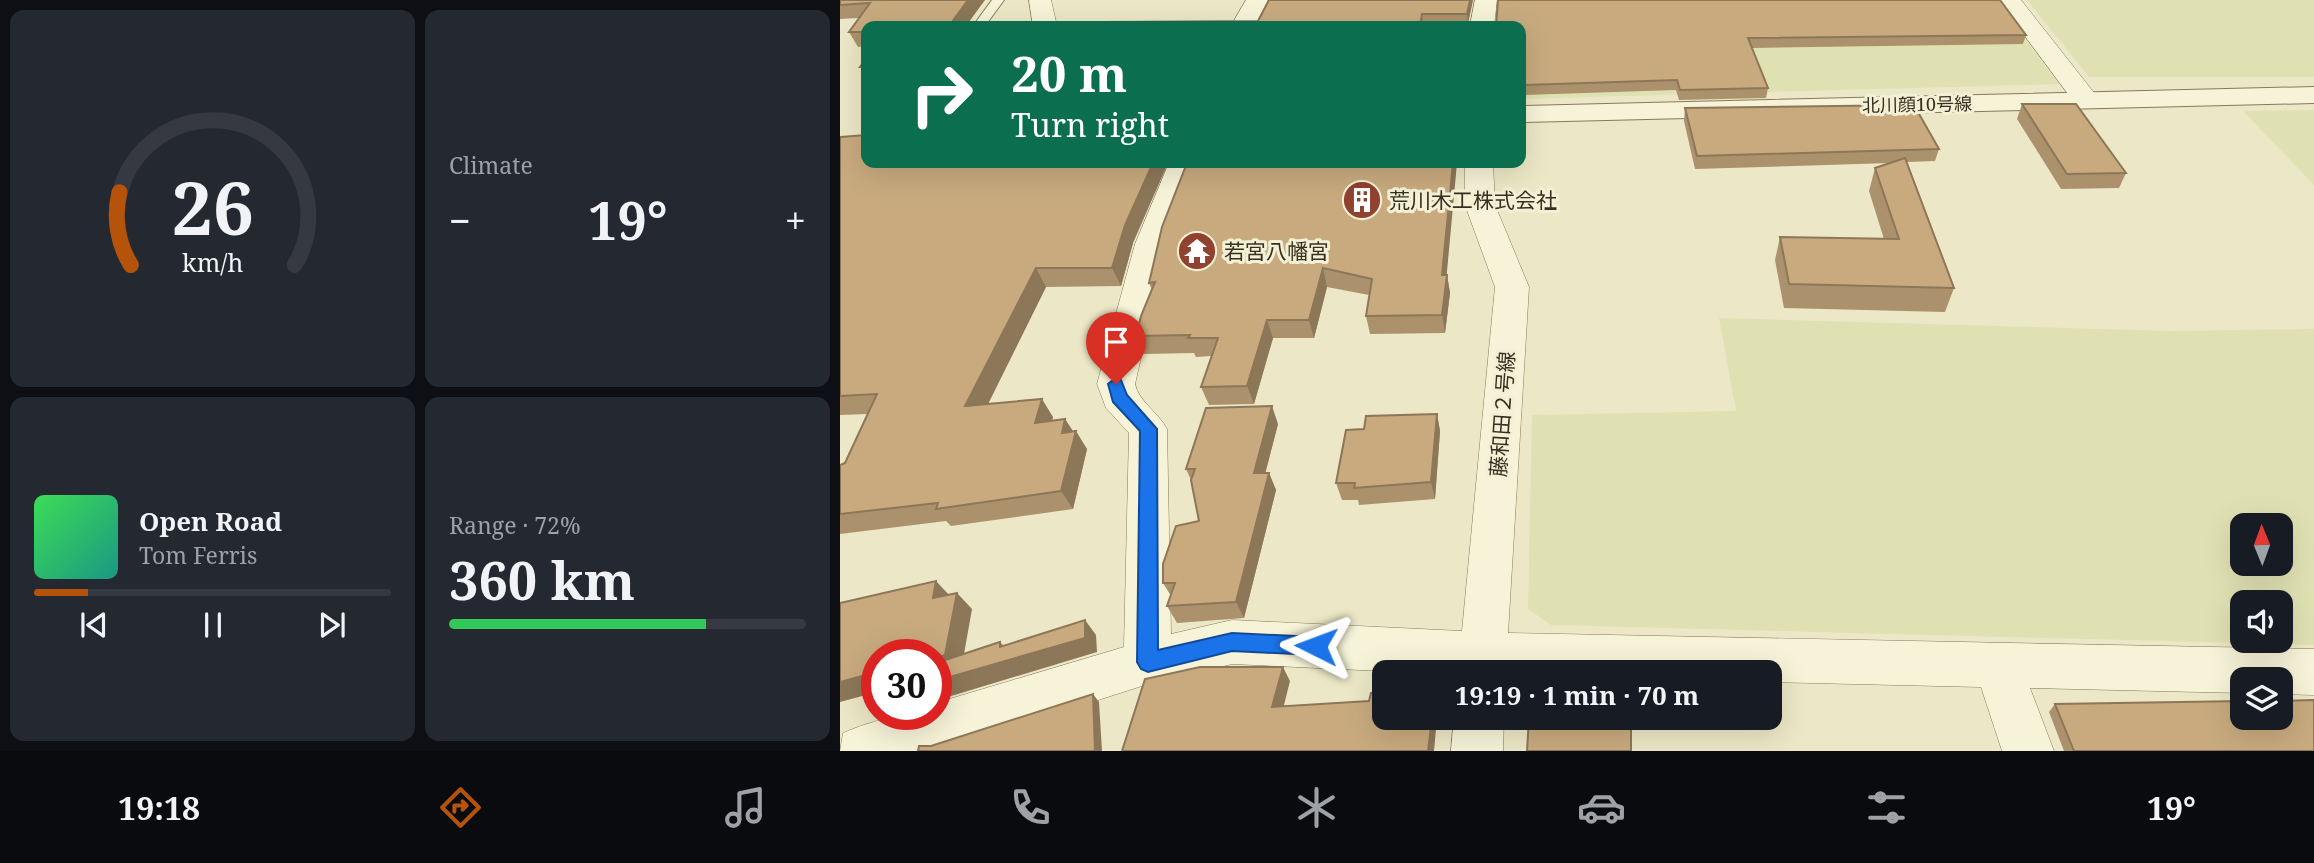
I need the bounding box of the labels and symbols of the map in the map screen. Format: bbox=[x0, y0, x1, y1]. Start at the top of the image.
street label: 北川顔10号線 bbox=[1862, 91, 1972, 117]
building icon: 荒川木工株式会社 bbox=[1341, 179, 1383, 221]
place label: 荒川木工株式会社 bbox=[1389, 186, 1557, 214]
temple icon: 若宮八幡宮 bbox=[1176, 230, 1218, 272]
place label: 若宮八幡宮 bbox=[1224, 237, 1329, 265]
pin bbox=[1086, 312, 1146, 384]
street label: 藤和田２号線 bbox=[1484, 350, 1520, 478]
north arrow bbox=[2230, 513, 2292, 576]
position arrow bbox=[1279, 609, 1353, 683]
speed limit sign: 30 bbox=[861, 639, 952, 730]

